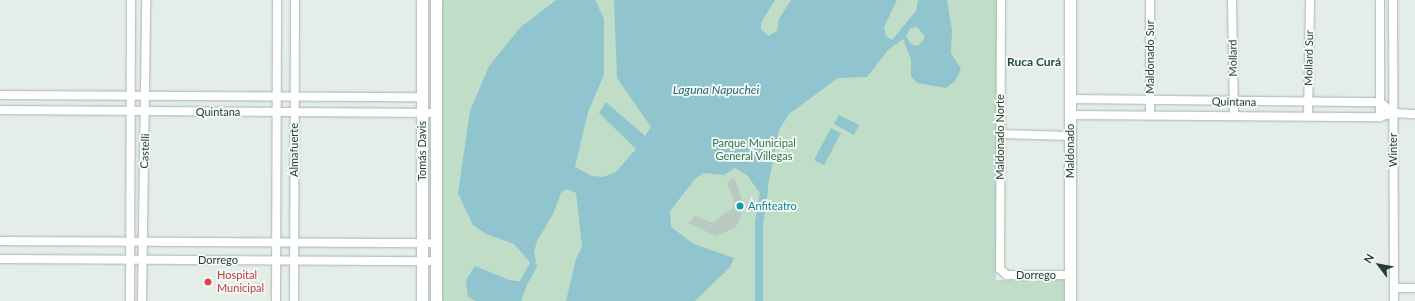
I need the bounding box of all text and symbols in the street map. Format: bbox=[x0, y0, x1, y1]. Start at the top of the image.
street label: Maldonado Sur bbox=[1143, 20, 1157, 94]
street label: Mollard Sur bbox=[1302, 30, 1316, 86]
street label: Mollard bbox=[1226, 39, 1240, 77]
district label: Ruca Curá bbox=[1007, 55, 1061, 69]
water label: Laguna Napuchei bbox=[673, 83, 759, 97]
street label: Maldonado Norte bbox=[993, 94, 1007, 180]
street label: Quintana bbox=[1212, 95, 1256, 109]
street label: Quintana bbox=[196, 105, 240, 119]
street label: Tomás Davis bbox=[415, 121, 429, 181]
street label: Almafuerte bbox=[287, 123, 301, 177]
street label: Maldonado bbox=[1063, 124, 1077, 178]
street label: Castelli bbox=[138, 133, 152, 169]
street label: Winter bbox=[1386, 133, 1400, 167]
park label: Parque Municipal General Villegas bbox=[712, 137, 796, 163]
place label: Anfiteatro bbox=[748, 199, 797, 213]
marker: Anfiteatro bbox=[735, 201, 745, 211]
north arrow bbox=[1359, 245, 1399, 285]
text: N bbox=[1361, 251, 1376, 265]
street label: Dorrego bbox=[198, 253, 238, 267]
street label: Dorrego bbox=[1016, 268, 1056, 282]
place label: Hospital Municipal bbox=[217, 269, 264, 295]
marker: Hospital Municipal bbox=[202, 276, 214, 288]

